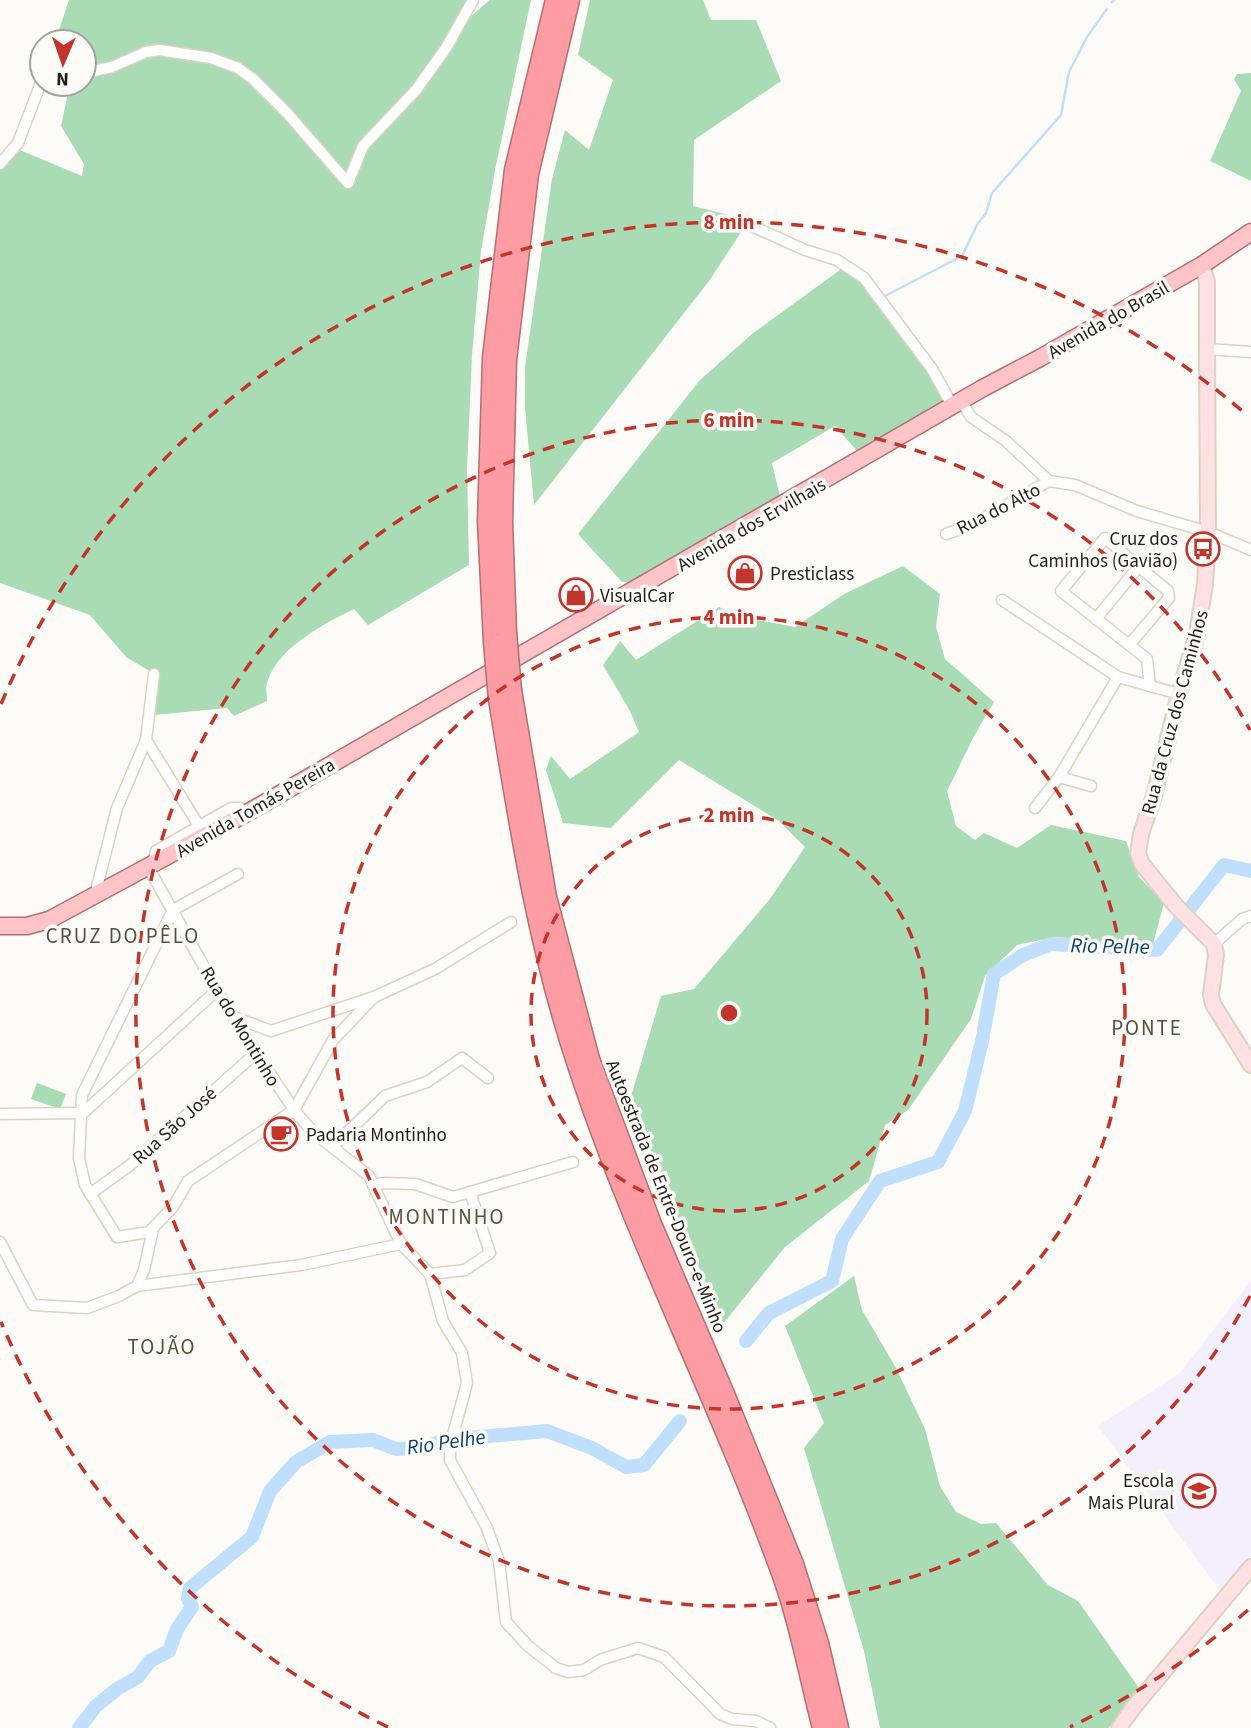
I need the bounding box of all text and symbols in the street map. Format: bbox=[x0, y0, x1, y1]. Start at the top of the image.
north arrow bbox=[28, 28, 98, 98]
text: N bbox=[56, 65, 69, 92]
text: 8 min bbox=[703, 207, 755, 237]
street label: Avenida do Brasil bbox=[1043, 274, 1175, 366]
text: 6 min bbox=[703, 405, 755, 435]
street label: Avenida dos Ervilhais bbox=[672, 472, 831, 579]
street label: Rua do Alto bbox=[952, 477, 1045, 542]
place label: Cruz dos Caminhos (Gavião) bbox=[1028, 526, 1178, 575]
bus stop icon: Cruz dos Caminhos (Gavião) bbox=[1184, 530, 1222, 568]
shop icon: Presticlass bbox=[726, 554, 764, 592]
place label: Presticlass bbox=[770, 561, 854, 588]
shop icon: VisualCar bbox=[557, 576, 595, 614]
place label: VisualCar bbox=[600, 583, 675, 610]
text: 4 min bbox=[703, 602, 755, 632]
street label: Rua da Cruz dos Caminhos bbox=[1135, 607, 1216, 818]
street label: Avenida Tomás Pereira bbox=[171, 752, 340, 865]
text: 2 min bbox=[703, 800, 755, 830]
district label: CRUZ DO PÊLO bbox=[46, 921, 200, 951]
water label: Rio Pelhe bbox=[1070, 930, 1150, 962]
street label: Rua do Montinho bbox=[193, 962, 286, 1092]
centre of rings bbox=[717, 1001, 741, 1025]
district label: PONTE bbox=[1111, 1013, 1183, 1043]
street label: Autoestrada de Entre-Douro-e-Minho bbox=[598, 1056, 733, 1337]
street label: Rua São José bbox=[127, 1081, 223, 1171]
cafe icon: Padaria Montinho bbox=[262, 1115, 300, 1153]
place label: Padaria Montinho bbox=[306, 1122, 447, 1149]
district label: MONTINHO bbox=[389, 1202, 505, 1232]
district label: TOJÃO bbox=[127, 1332, 197, 1362]
water label: Rio Pelhe bbox=[405, 1422, 487, 1462]
place label: Escola Mais Plural bbox=[1088, 1468, 1174, 1517]
school or university icon: Escola Mais Plural bbox=[1180, 1472, 1218, 1510]

